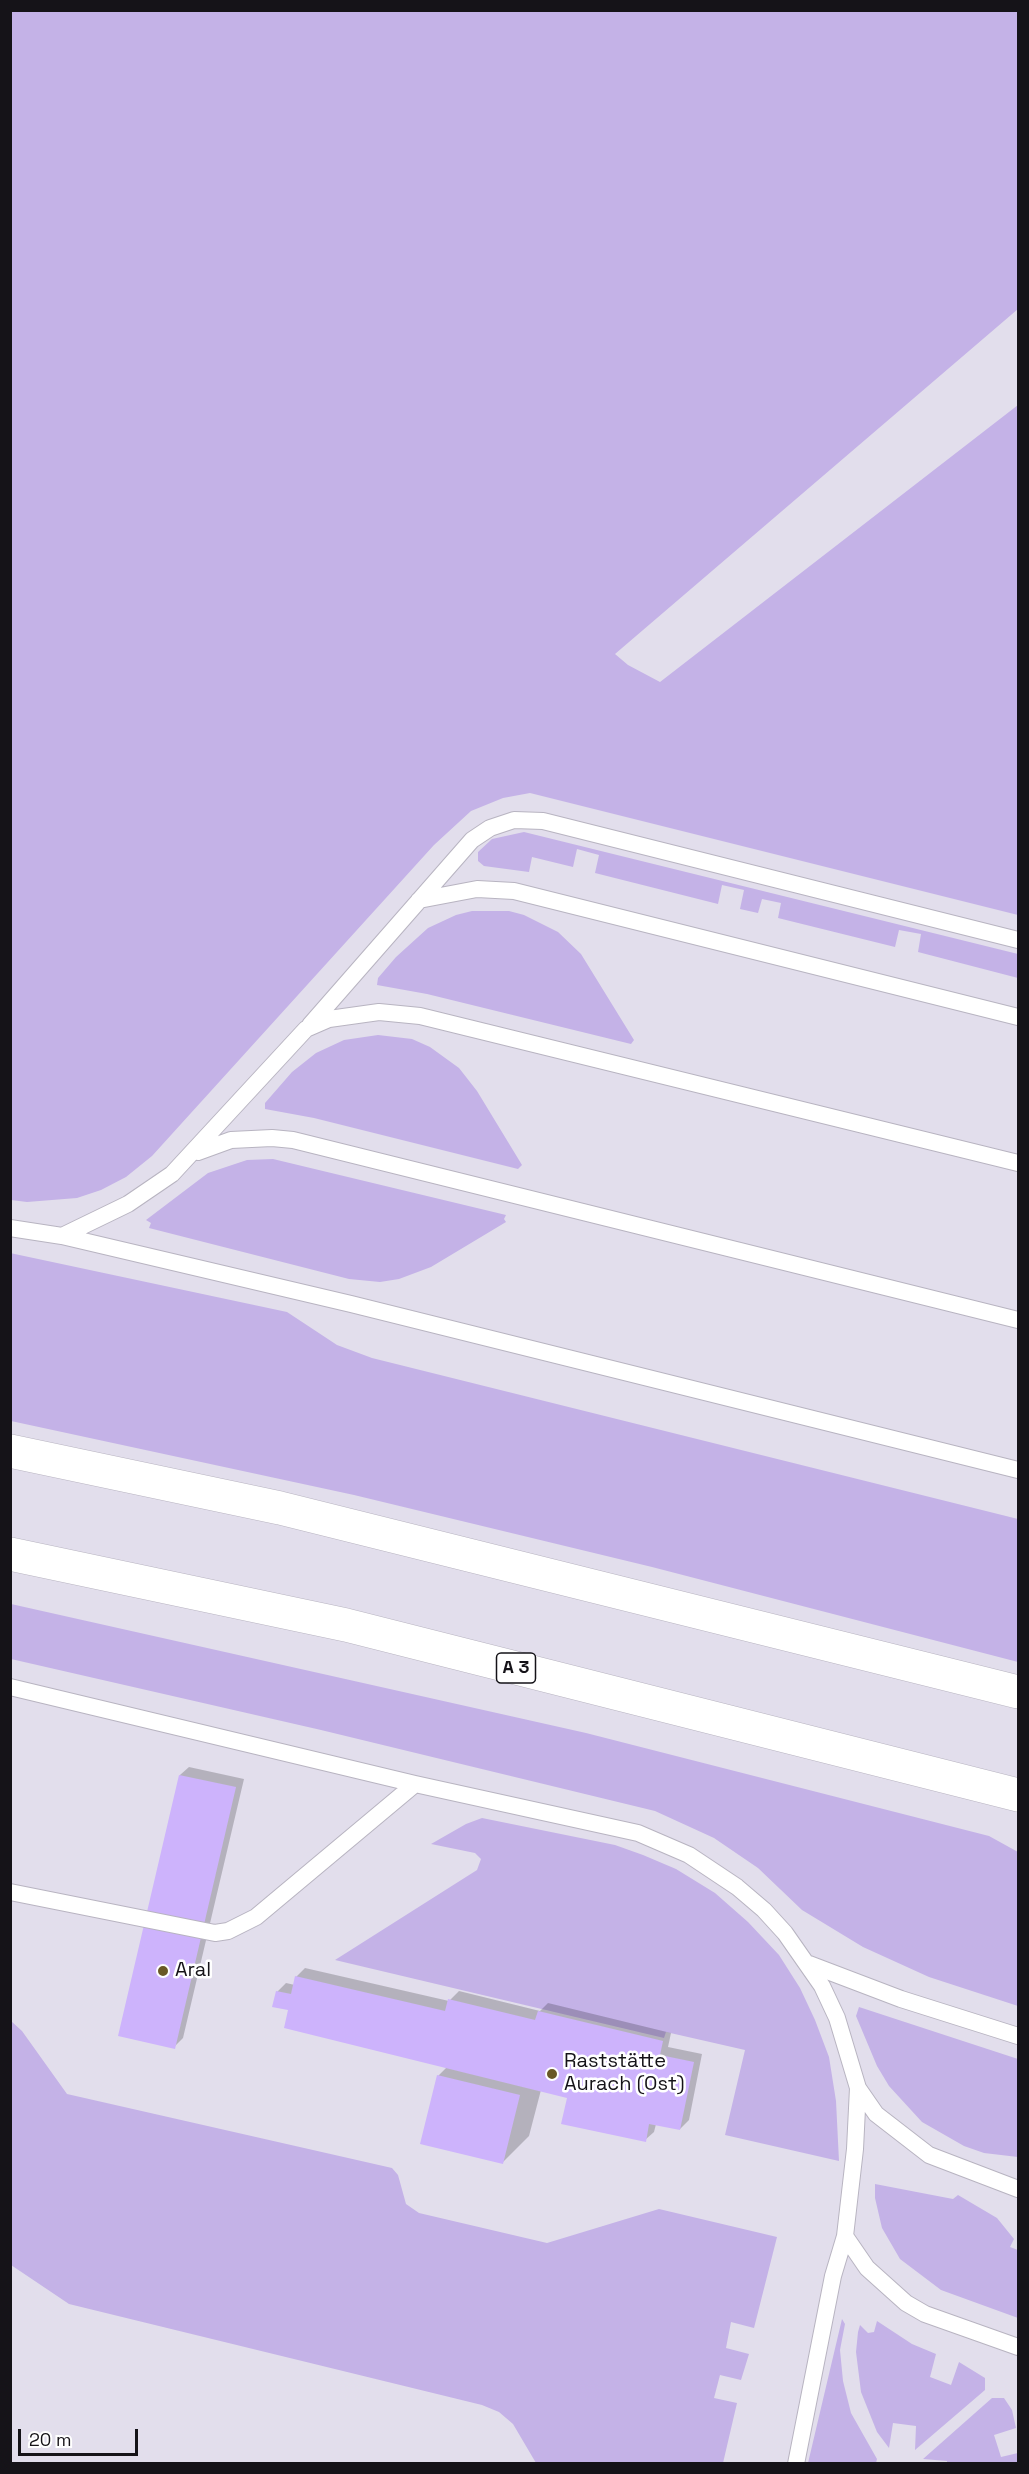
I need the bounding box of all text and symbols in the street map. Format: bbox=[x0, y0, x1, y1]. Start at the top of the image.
road number: A 3 bbox=[496, 1653, 536, 1683]
place label: Aral bbox=[175, 1959, 211, 1983]
marker: Aral bbox=[156, 1964, 170, 1978]
place label: Raststätte Aurach (Ost) bbox=[564, 2050, 684, 2097]
marker: Raststätte Aurach (Ost) bbox=[545, 2067, 559, 2081]
scale bar bbox=[21, 2417, 141, 2455]
text: 20 m bbox=[29, 2428, 72, 2451]

